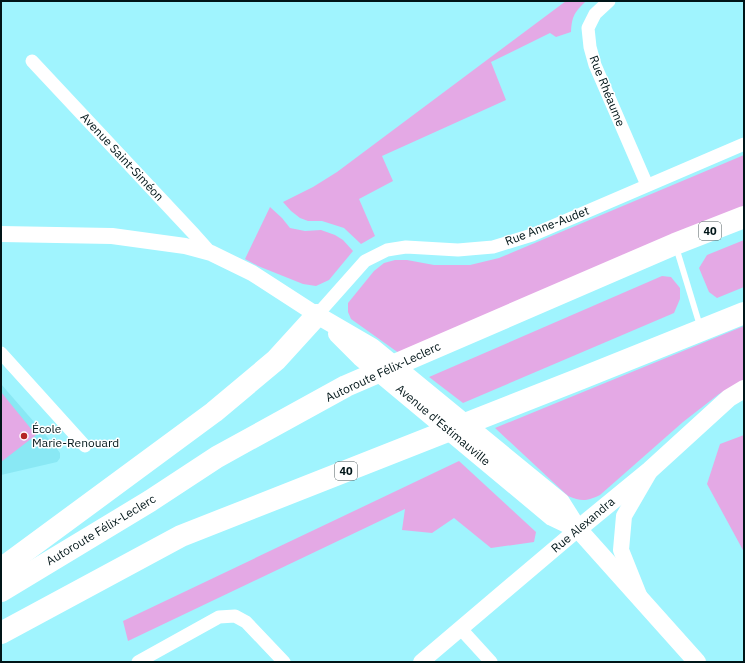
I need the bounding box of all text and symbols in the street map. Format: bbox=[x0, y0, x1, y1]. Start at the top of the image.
street label: Rue Rhéaume bbox=[586, 53, 629, 129]
street label: Avenue Saint-Siméon bbox=[78, 109, 167, 204]
street label: Rue Anne-Audet bbox=[503, 203, 591, 248]
road number: 40 bbox=[699, 222, 721, 240]
street label: Autoroute Félix-Leclerc bbox=[323, 338, 443, 405]
street label: Avenue d'Estimauville bbox=[393, 381, 494, 469]
place label: École Marie-Renouard bbox=[32, 421, 119, 450]
marker: École Marie-Renouard bbox=[19, 431, 29, 441]
road number: 40 bbox=[335, 462, 357, 480]
street label: Autoroute Félix-Leclerc bbox=[43, 491, 158, 568]
street label: Rue Alexandra bbox=[548, 493, 618, 556]

